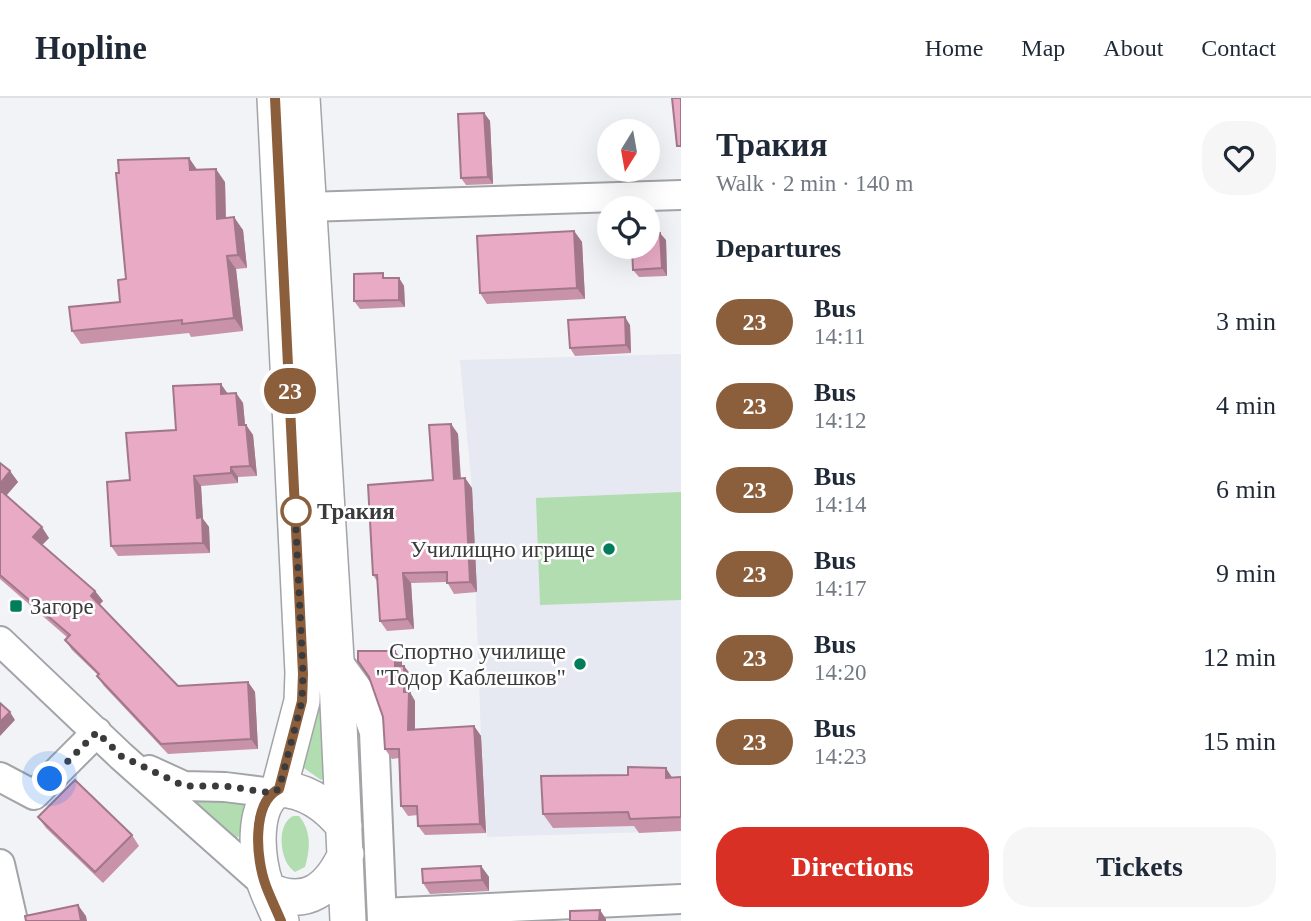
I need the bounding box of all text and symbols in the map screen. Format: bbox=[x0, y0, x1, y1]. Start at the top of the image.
text: Hopline bbox=[35, 30, 147, 66]
text: Home bbox=[925, 35, 983, 61]
text: Map bbox=[1021, 35, 1065, 61]
text: About bbox=[1103, 35, 1163, 61]
text: Contact bbox=[1201, 35, 1276, 61]
north arrow bbox=[597, 119, 660, 182]
map controls bbox=[597, 119, 660, 259]
button: heart bbox=[1202, 121, 1276, 195]
text: Тракия bbox=[716, 127, 828, 163]
text: Walk · 2 min · 140 m bbox=[716, 171, 913, 196]
button: locate bbox=[597, 196, 660, 259]
text: Departures bbox=[716, 234, 841, 263]
text: Bus bbox=[814, 294, 856, 323]
text: 3 min bbox=[1216, 307, 1276, 336]
text: 23 bbox=[743, 309, 767, 335]
text: 14:11 bbox=[814, 324, 866, 349]
line badge: 23 bbox=[258, 368, 322, 414]
text: 23 bbox=[278, 378, 302, 404]
text: Bus bbox=[814, 378, 856, 407]
text: 4 min bbox=[1216, 391, 1276, 420]
text: 23 bbox=[743, 393, 767, 419]
text: 14:12 bbox=[814, 408, 866, 433]
text: Bus bbox=[814, 462, 856, 491]
text: 6 min bbox=[1216, 475, 1276, 504]
text: 23 bbox=[743, 477, 767, 503]
text: 14:14 bbox=[814, 492, 866, 517]
marker: Тракия bbox=[281, 496, 311, 526]
place label: Тракия bbox=[317, 499, 395, 524]
place label: Училищно игрище bbox=[410, 537, 595, 562]
marker: Училищно игрище bbox=[601, 541, 617, 557]
text: Bus bbox=[814, 546, 856, 575]
text: 9 min bbox=[1216, 559, 1276, 588]
text: 23 bbox=[743, 561, 767, 587]
text: 14:17 bbox=[814, 576, 866, 601]
place label: Загоре bbox=[30, 594, 94, 619]
marker: Загоре bbox=[8, 598, 24, 614]
text: Bus bbox=[814, 630, 856, 659]
place label: Спортно училище "Тодор Каблешков" bbox=[375, 639, 566, 690]
text: 12 min bbox=[1203, 643, 1276, 672]
text: 23 bbox=[743, 645, 767, 671]
marker: Спортно училище "Тодор Каблешков" bbox=[572, 656, 588, 672]
text: 14:20 bbox=[814, 660, 866, 685]
text: Bus bbox=[814, 714, 856, 743]
text: 15 min bbox=[1203, 727, 1276, 756]
text: 23 bbox=[743, 729, 767, 755]
text: 14:23 bbox=[814, 744, 866, 769]
your location bbox=[32, 761, 67, 796]
button: Directions bbox=[716, 827, 989, 907]
button: Tickets bbox=[1003, 827, 1276, 907]

